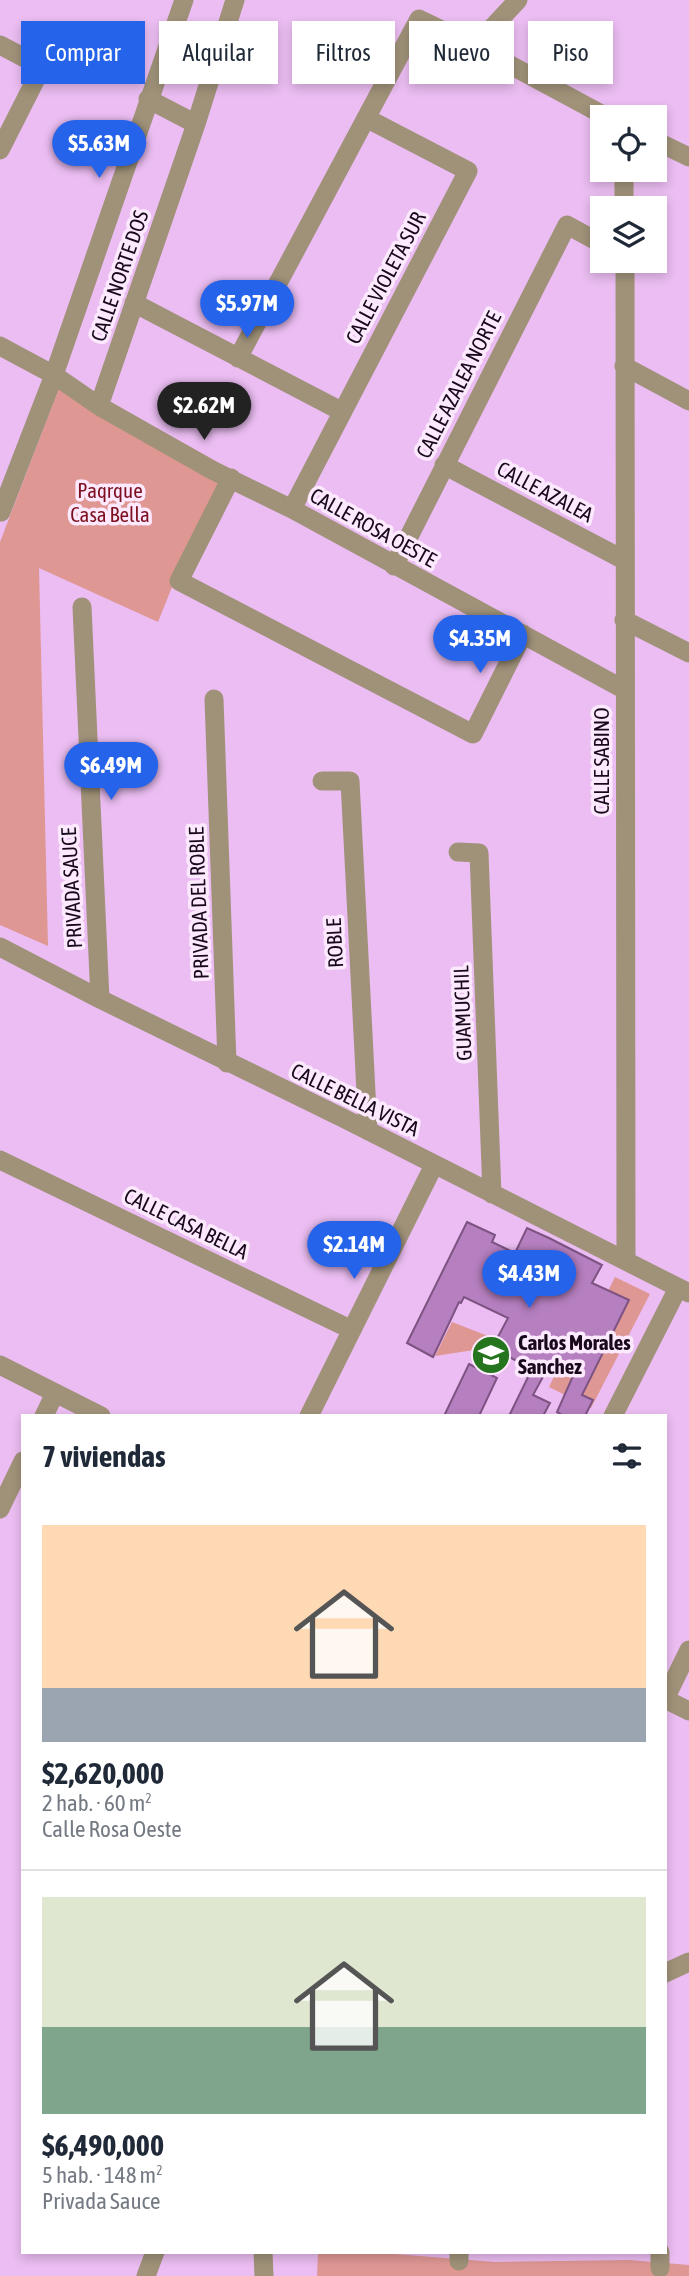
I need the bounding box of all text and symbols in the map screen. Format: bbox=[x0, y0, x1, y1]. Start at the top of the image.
chip: Comprar bbox=[21, 21, 145, 84]
chip: Alquilar bbox=[159, 21, 278, 84]
chip: Filtros bbox=[292, 21, 395, 84]
chip: Nuevo bbox=[409, 21, 514, 84]
chip: Piso bbox=[528, 21, 613, 84]
map controls bbox=[590, 105, 667, 273]
button: locate bbox=[590, 105, 667, 182]
pin: $5.63M bbox=[42, 120, 156, 180]
text: $5.63M bbox=[68, 130, 130, 156]
button: layers bbox=[590, 196, 667, 273]
street label: CALLE NORTE DOS bbox=[85, 207, 153, 344]
street label: CALLE VIOLETA SUR bbox=[340, 207, 430, 348]
pin: $5.97M bbox=[190, 280, 304, 340]
text: $5.97M bbox=[216, 290, 278, 316]
street label: CALLE AZALEA NORTE bbox=[411, 307, 505, 462]
pin: $2.62M bbox=[147, 382, 261, 442]
text: $2.62M bbox=[173, 392, 235, 418]
street label: CALLE AZALEA bbox=[493, 456, 598, 527]
park label: Paqrque Casa Bella bbox=[70, 478, 150, 526]
street label: CALLE ROSA OESTE bbox=[306, 483, 441, 572]
pin: $4.35M bbox=[423, 616, 537, 675]
text: $4.35M bbox=[449, 625, 511, 651]
street label: CALLE SABINO bbox=[589, 708, 613, 814]
pin: $6.49M bbox=[54, 742, 168, 802]
text: $6.49M bbox=[80, 752, 142, 778]
street label: PRIVADA DEL ROBLE bbox=[183, 826, 213, 980]
street label: PRIVADA SAUCE bbox=[56, 827, 86, 949]
street label: ROBLE bbox=[321, 918, 347, 968]
street label: GUAMUCHIL bbox=[448, 965, 476, 1061]
street label: CALLE BELLA VISTA bbox=[288, 1058, 424, 1141]
street label: CALLE CASA BELLA bbox=[121, 1183, 253, 1264]
pin: $2.14M bbox=[297, 1222, 411, 1281]
text: $2.14M bbox=[323, 1231, 385, 1257]
pin: $4.43M bbox=[472, 1250, 586, 1310]
text: $4.43M bbox=[498, 1260, 560, 1286]
place label: Carlos Morales Sanchez bbox=[518, 1330, 631, 1378]
school or university icon: Carlos Morales Sanchez bbox=[470, 1334, 512, 1376]
icon: filters bbox=[608, 1437, 646, 1475]
text: 7 viviendas bbox=[42, 1439, 166, 1473]
icon: home bbox=[281, 1571, 407, 1697]
text: $2,620,000 bbox=[42, 1756, 164, 1790]
text: 2 hab. · 60 m² bbox=[42, 1790, 152, 1816]
text: Calle Rosa Oeste bbox=[42, 1816, 182, 1842]
icon: home bbox=[281, 1943, 407, 2069]
text: $6,490,000 bbox=[42, 2128, 164, 2162]
text: 5 hab. · 148 m² bbox=[42, 2162, 163, 2188]
text: Privada Sauce bbox=[42, 2188, 160, 2214]

